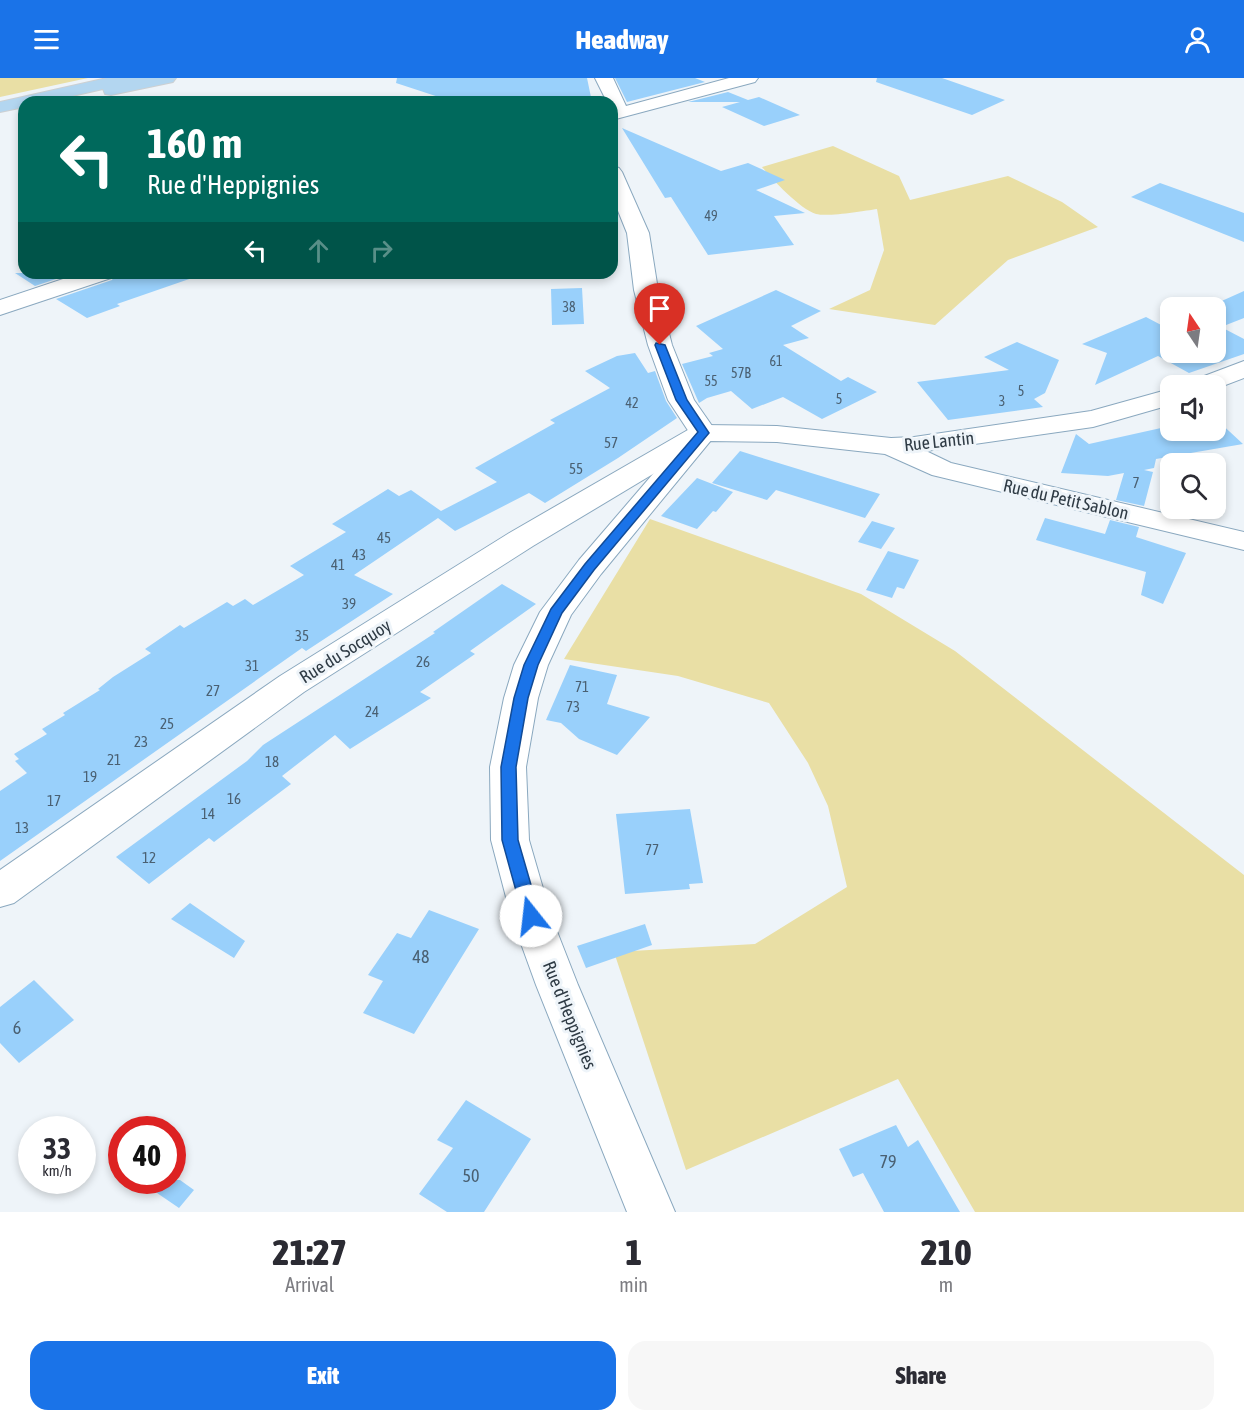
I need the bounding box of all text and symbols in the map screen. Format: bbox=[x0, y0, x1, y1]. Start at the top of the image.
icon: menu bbox=[30, 23, 63, 56]
icon: person bbox=[1181, 23, 1214, 56]
text: Headway bbox=[576, 24, 668, 55]
text: 160 m bbox=[147, 119, 242, 167]
icon: left bbox=[48, 120, 126, 198]
text: Rue d'Heppignies bbox=[147, 169, 319, 200]
house number: 49 bbox=[704, 208, 718, 224]
icon: left bbox=[239, 234, 272, 267]
icon: ahead bbox=[302, 234, 335, 267]
icon: right bbox=[365, 234, 398, 267]
pin bbox=[634, 283, 685, 345]
icon: arrive bbox=[643, 292, 676, 325]
north arrow bbox=[1160, 297, 1226, 363]
map controls bbox=[1160, 297, 1226, 519]
house number: 38 bbox=[562, 299, 576, 315]
house number: 61 bbox=[769, 353, 783, 369]
house number: 57B bbox=[731, 365, 751, 381]
house number: 55 bbox=[704, 373, 718, 389]
button: sound bbox=[1160, 375, 1226, 441]
house number: 5 bbox=[1018, 383, 1024, 399]
house number: 5 bbox=[836, 391, 842, 407]
house number: 3 bbox=[999, 393, 1005, 409]
house number: 42 bbox=[625, 395, 639, 411]
street label: Rue Lantin bbox=[903, 427, 975, 455]
house number: 57 bbox=[604, 434, 618, 451]
button: search bbox=[1160, 453, 1226, 519]
house number: 55 bbox=[569, 460, 583, 477]
street label: Rue du Petit Sablon bbox=[1001, 474, 1131, 524]
house number: 7 bbox=[1132, 474, 1140, 491]
house number: 45 bbox=[377, 529, 391, 546]
house number: 43 bbox=[352, 546, 366, 563]
house number: 41 bbox=[331, 556, 345, 573]
house number: 39 bbox=[342, 595, 356, 612]
street label: Rue du Socquoy bbox=[295, 615, 395, 687]
house number: 35 bbox=[295, 627, 309, 644]
house number: 26 bbox=[416, 653, 430, 670]
house number: 31 bbox=[245, 657, 259, 674]
house number: 71 bbox=[575, 678, 589, 695]
house number: 27 bbox=[206, 682, 220, 699]
house number: 73 bbox=[566, 698, 580, 715]
house number: 24 bbox=[365, 703, 379, 720]
house number: 25 bbox=[160, 715, 174, 732]
house number: 23 bbox=[134, 733, 148, 750]
house number: 21 bbox=[107, 751, 121, 768]
house number: 18 bbox=[265, 753, 279, 770]
house number: 19 bbox=[83, 768, 97, 785]
house number: 16 bbox=[227, 790, 241, 807]
house number: 17 bbox=[47, 792, 61, 809]
house number: 14 bbox=[201, 805, 215, 822]
house number: 13 bbox=[15, 819, 29, 836]
house number: 77 bbox=[645, 841, 659, 858]
house number: 12 bbox=[142, 849, 156, 866]
position arrow bbox=[499, 884, 563, 948]
house number: 48 bbox=[413, 946, 429, 967]
street label: Rue d'Heppignies bbox=[539, 958, 601, 1072]
house number: 6 bbox=[13, 1017, 21, 1038]
speed limit sign: 40 bbox=[108, 1116, 186, 1194]
text: 33 bbox=[43, 1131, 71, 1165]
house number: 79 bbox=[880, 1151, 896, 1172]
text: km/h bbox=[42, 1162, 72, 1179]
house number: 50 bbox=[463, 1165, 479, 1186]
text: 21:27 bbox=[273, 1231, 347, 1273]
text: 1 bbox=[625, 1231, 642, 1273]
text: 210 bbox=[921, 1231, 971, 1273]
text: Arrival bbox=[285, 1273, 334, 1296]
text: min bbox=[619, 1273, 648, 1296]
text: m bbox=[939, 1273, 953, 1296]
button: Exit bbox=[30, 1341, 616, 1410]
button: Share bbox=[628, 1341, 1214, 1410]

